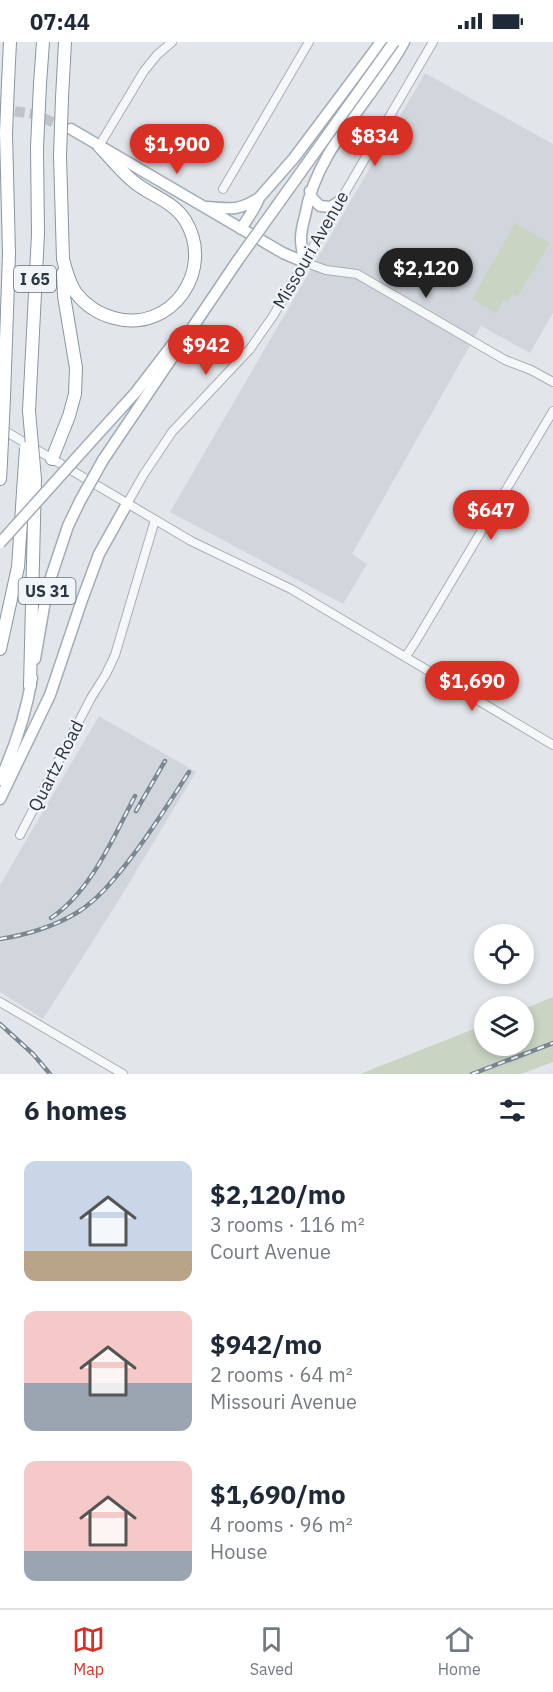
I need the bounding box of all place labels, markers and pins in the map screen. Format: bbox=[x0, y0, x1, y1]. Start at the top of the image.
pin: $834 bbox=[339, 116, 411, 167]
pin: $1,900 bbox=[128, 124, 226, 175]
pin: $2,120 bbox=[377, 248, 475, 299]
pin: $942 bbox=[170, 325, 242, 376]
pin: $647 bbox=[455, 490, 527, 541]
pin: $1,690 bbox=[423, 661, 521, 712]

